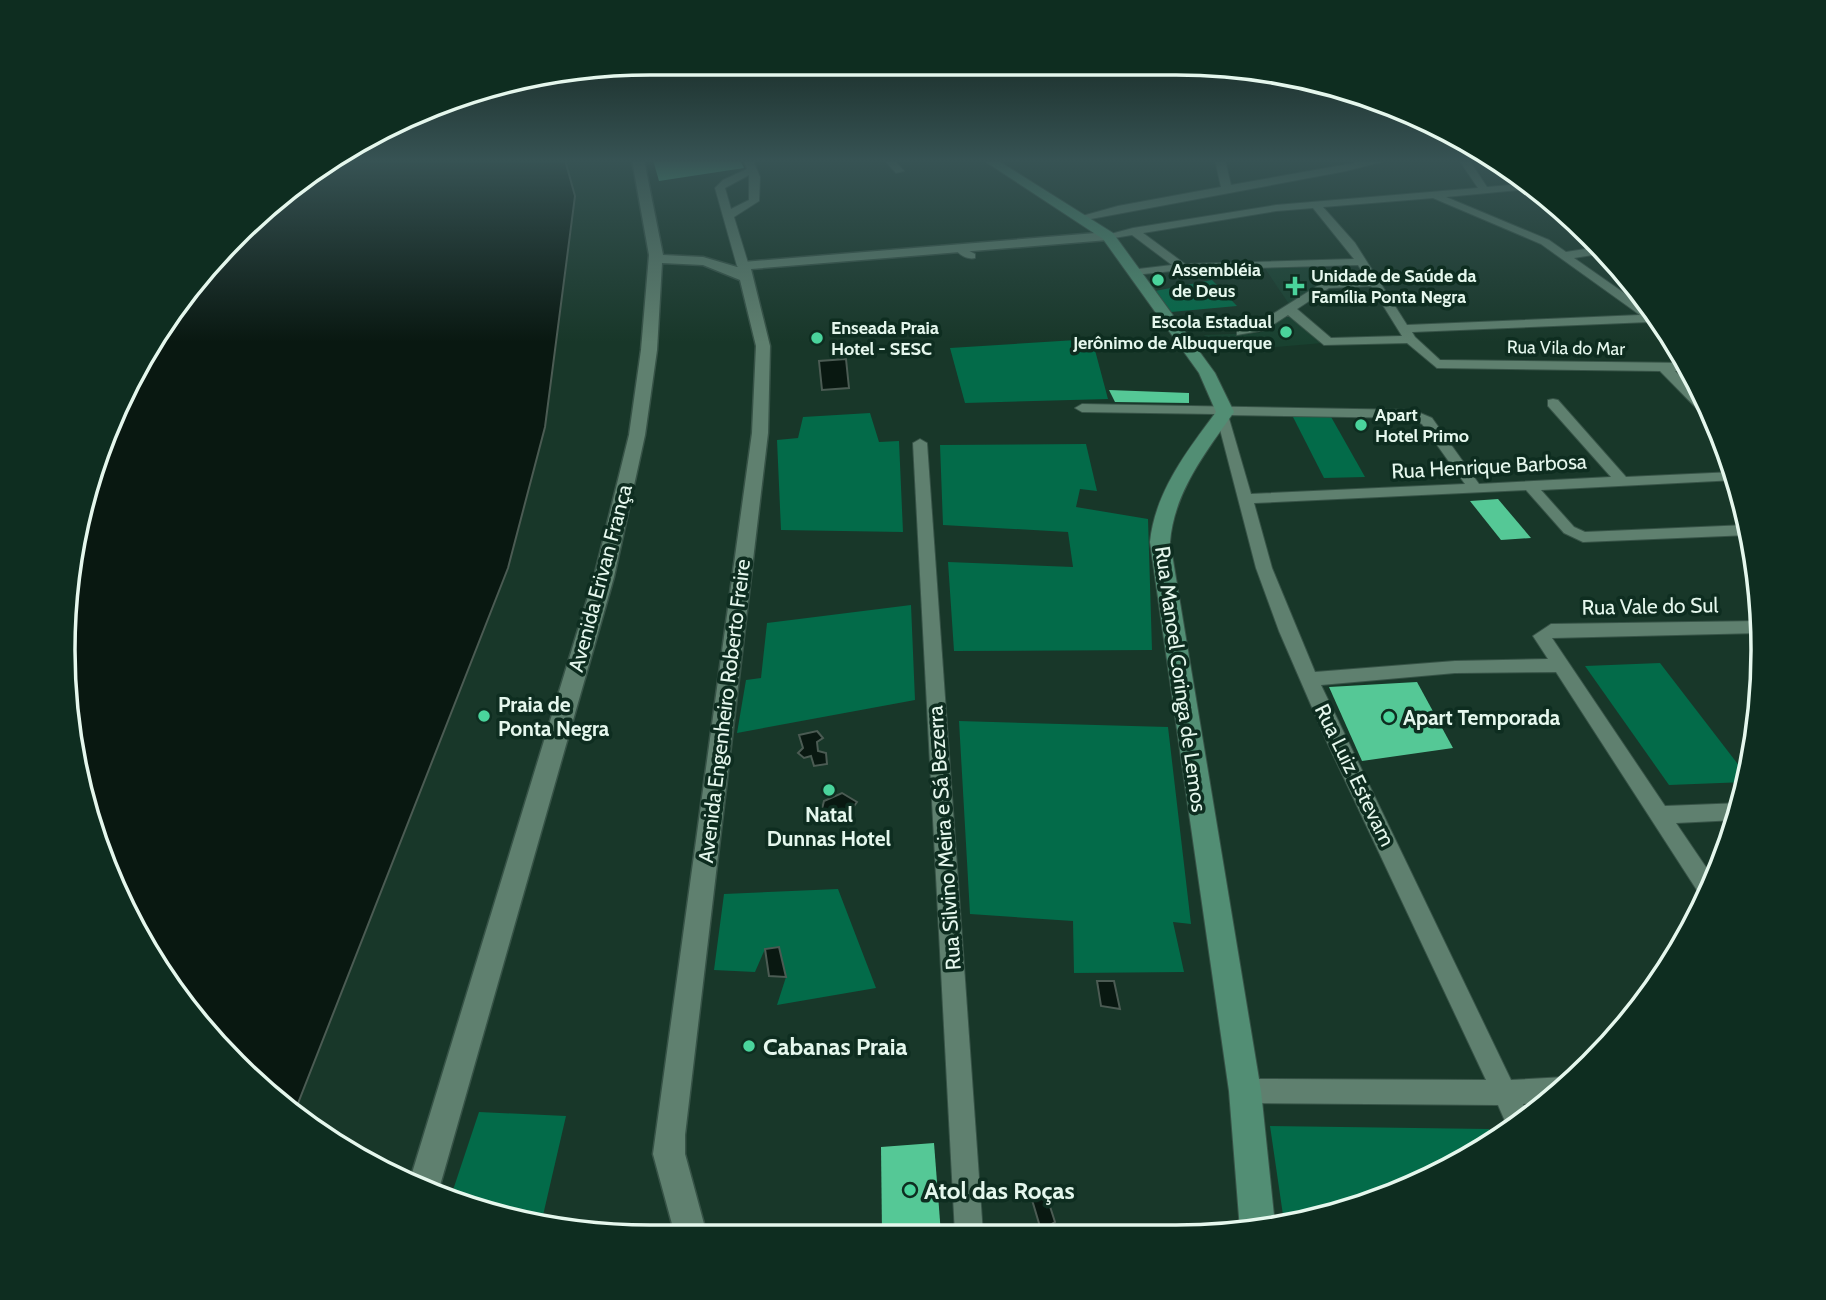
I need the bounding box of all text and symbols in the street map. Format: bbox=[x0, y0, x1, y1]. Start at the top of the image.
place label: Assembléia de Deus bbox=[1172, 259, 1261, 302]
place label: Unidade de Saúde da Família Ponta Negra bbox=[1311, 265, 1476, 308]
marker: Assembléia de Deus bbox=[1150, 272, 1166, 288]
marker: Unidade de Saúde da Família Ponta Negra bbox=[1285, 276, 1305, 296]
place label: Escola Estadual Jerônimo de Albuquerque bbox=[1072, 311, 1272, 354]
place label: Enseada Praia Hotel - SESC bbox=[831, 317, 939, 360]
marker: Escola Estadual Jerônimo de Albuquerque bbox=[1278, 324, 1294, 340]
marker: Enseada Praia Hotel - SESC bbox=[809, 330, 825, 346]
street label: Rua Vila do Mar bbox=[1507, 336, 1626, 360]
place label: Apart Hotel Primo bbox=[1375, 404, 1469, 447]
marker: Apart Hotel Primo bbox=[1353, 417, 1369, 433]
street label: Rua Henrique Barbosa bbox=[1391, 448, 1587, 484]
street label: Avenida Erivan França bbox=[563, 482, 637, 674]
street label: Rua Manoel Coringa de Lemos bbox=[1150, 545, 1212, 814]
street label: Avenida Engenheiro Roberto Freire bbox=[693, 557, 755, 864]
street label: Rua Vale do Sul bbox=[1581, 592, 1719, 620]
place label: Praia de Ponta Negra bbox=[498, 692, 610, 741]
street label: Rua Luiz Estevam bbox=[1310, 700, 1400, 850]
street label: Rua Silvino Meira e Sá Bezerra bbox=[922, 705, 966, 971]
place label: Apart Temporada bbox=[1403, 705, 1561, 730]
marker: Praia de Ponta Negra bbox=[476, 708, 492, 724]
marker: Apart Temporada bbox=[1381, 709, 1397, 725]
marker: Natal Dunnas Hotel bbox=[821, 782, 837, 798]
place label: Natal Dunnas Hotel bbox=[767, 802, 892, 851]
place label: Cabanas Praia bbox=[763, 1032, 908, 1061]
marker: Cabanas Praia bbox=[741, 1038, 757, 1054]
place label: Atol das Roças bbox=[924, 1176, 1075, 1205]
marker: Atol das Roças bbox=[902, 1182, 918, 1198]

